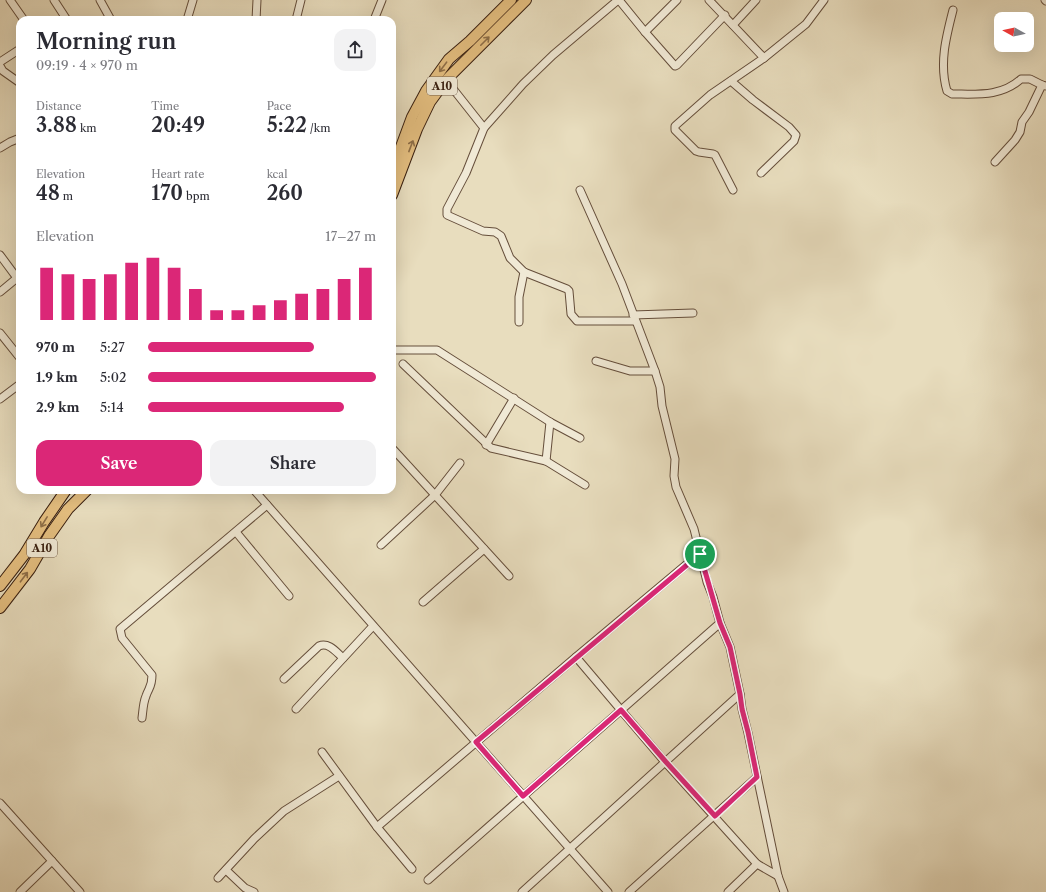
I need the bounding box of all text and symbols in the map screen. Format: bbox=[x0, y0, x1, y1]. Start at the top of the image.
north arrow bbox=[994, 12, 1034, 52]
map controls bbox=[994, 12, 1034, 52]
text: Morning run bbox=[36, 28, 176, 55]
button: share bbox=[334, 29, 376, 71]
one-way arrow bbox=[480, 36, 490, 46]
text: 09:19 · 4 × 970 m bbox=[36, 57, 138, 73]
one-way arrow bbox=[439, 61, 448, 72]
road number: A10 bbox=[427, 77, 457, 95]
text: Distance bbox=[36, 99, 82, 113]
text: Time bbox=[151, 99, 179, 113]
text: Pace bbox=[267, 99, 292, 113]
text: 3.88 bbox=[36, 113, 77, 137]
text: 20:49 bbox=[151, 113, 205, 137]
text: 5:22 bbox=[267, 113, 307, 137]
text: km bbox=[77, 121, 97, 135]
text: /km bbox=[307, 121, 330, 135]
one-way arrow bbox=[407, 140, 415, 152]
text: Elevation bbox=[36, 167, 85, 181]
text: Heart rate bbox=[151, 167, 204, 181]
text: kcal bbox=[267, 167, 287, 181]
text: 48 bbox=[36, 181, 60, 205]
text: 170 bbox=[151, 181, 183, 205]
text: 260 bbox=[267, 181, 303, 205]
text: m bbox=[60, 189, 73, 203]
text: bpm bbox=[183, 189, 210, 203]
text: Elevation bbox=[36, 228, 94, 244]
text: 17–27 m bbox=[325, 228, 376, 244]
text: 970 m bbox=[36, 339, 75, 355]
text: 5:27 bbox=[100, 339, 125, 355]
text: 1.9 km bbox=[36, 369, 78, 385]
text: 5:02 bbox=[100, 369, 126, 385]
text: 2.9 km bbox=[36, 399, 80, 415]
text: 5:14 bbox=[100, 399, 124, 415]
button: Save bbox=[36, 440, 202, 486]
button: Share bbox=[210, 440, 376, 486]
one-way arrow bbox=[40, 516, 48, 527]
pin bbox=[683, 537, 717, 571]
road number: A10 bbox=[27, 539, 57, 557]
icon: arrive bbox=[689, 543, 711, 565]
one-way arrow bbox=[19, 572, 28, 583]

